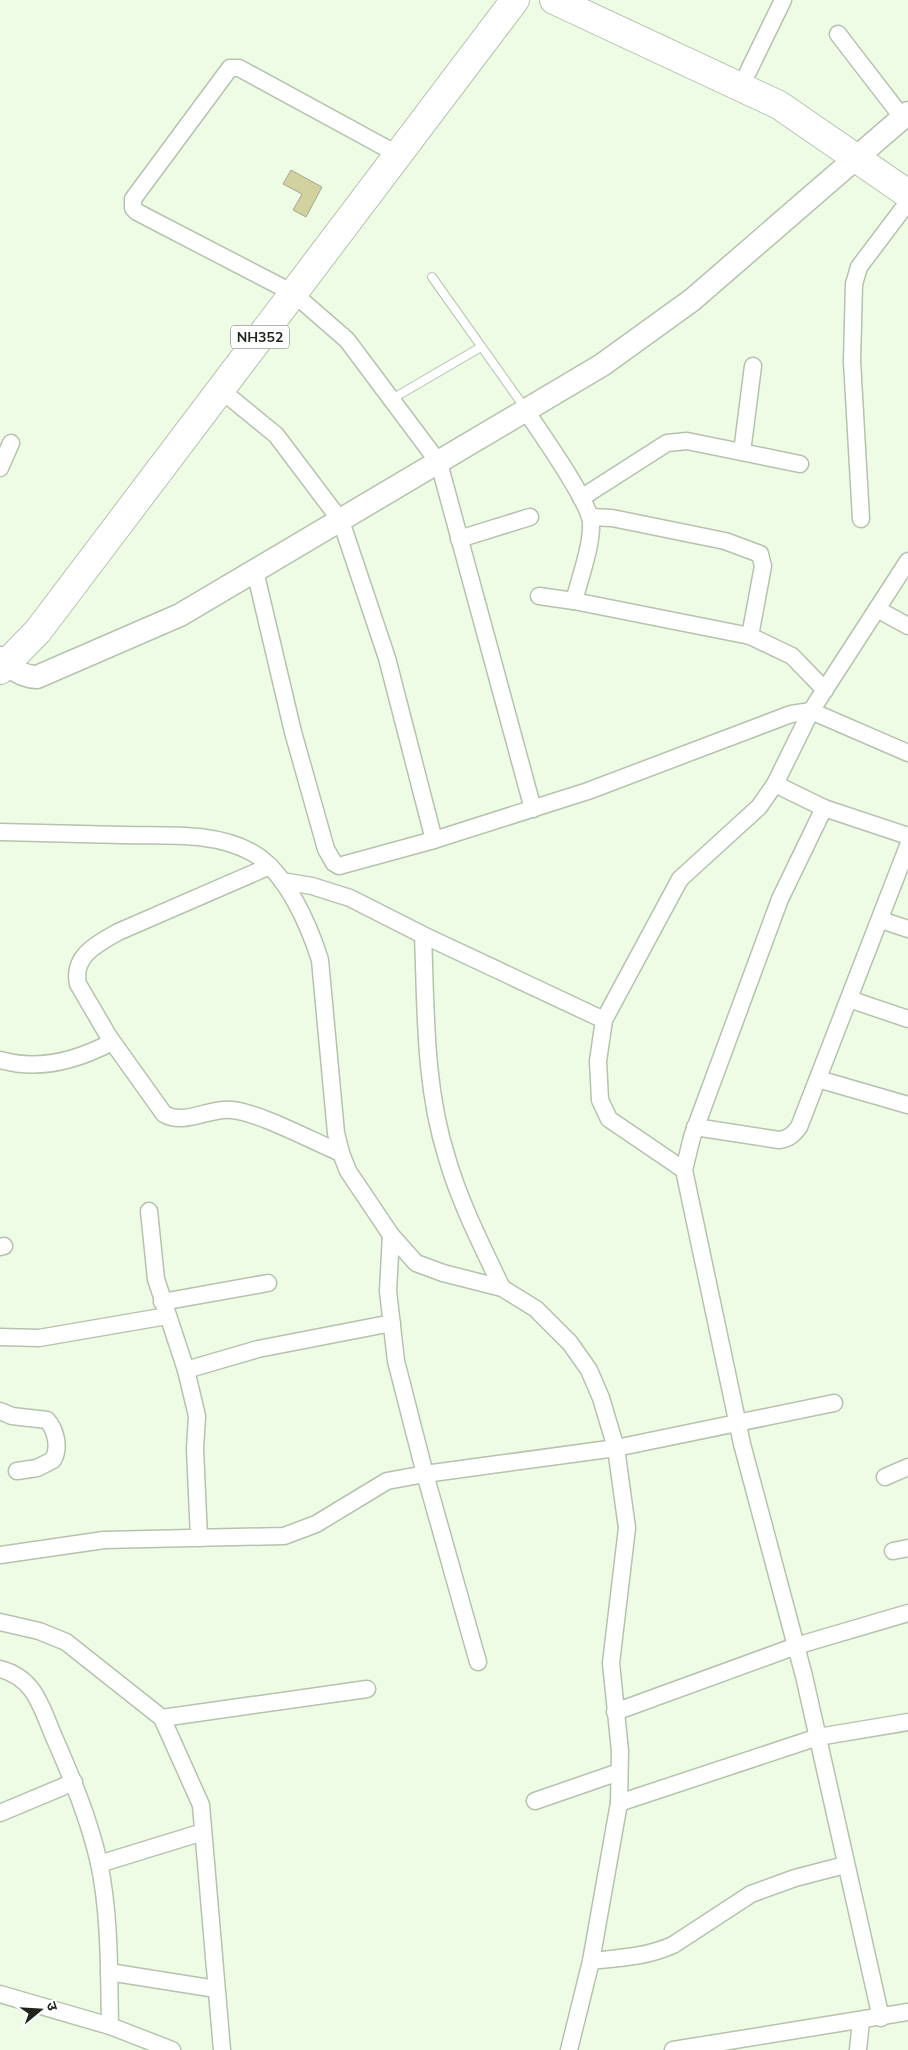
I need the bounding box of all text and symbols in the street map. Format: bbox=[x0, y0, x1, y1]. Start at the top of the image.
road number: NH352 bbox=[231, 326, 289, 348]
north arrow bbox=[15, 1985, 65, 2035]
text: उ bbox=[43, 1999, 62, 2013]

